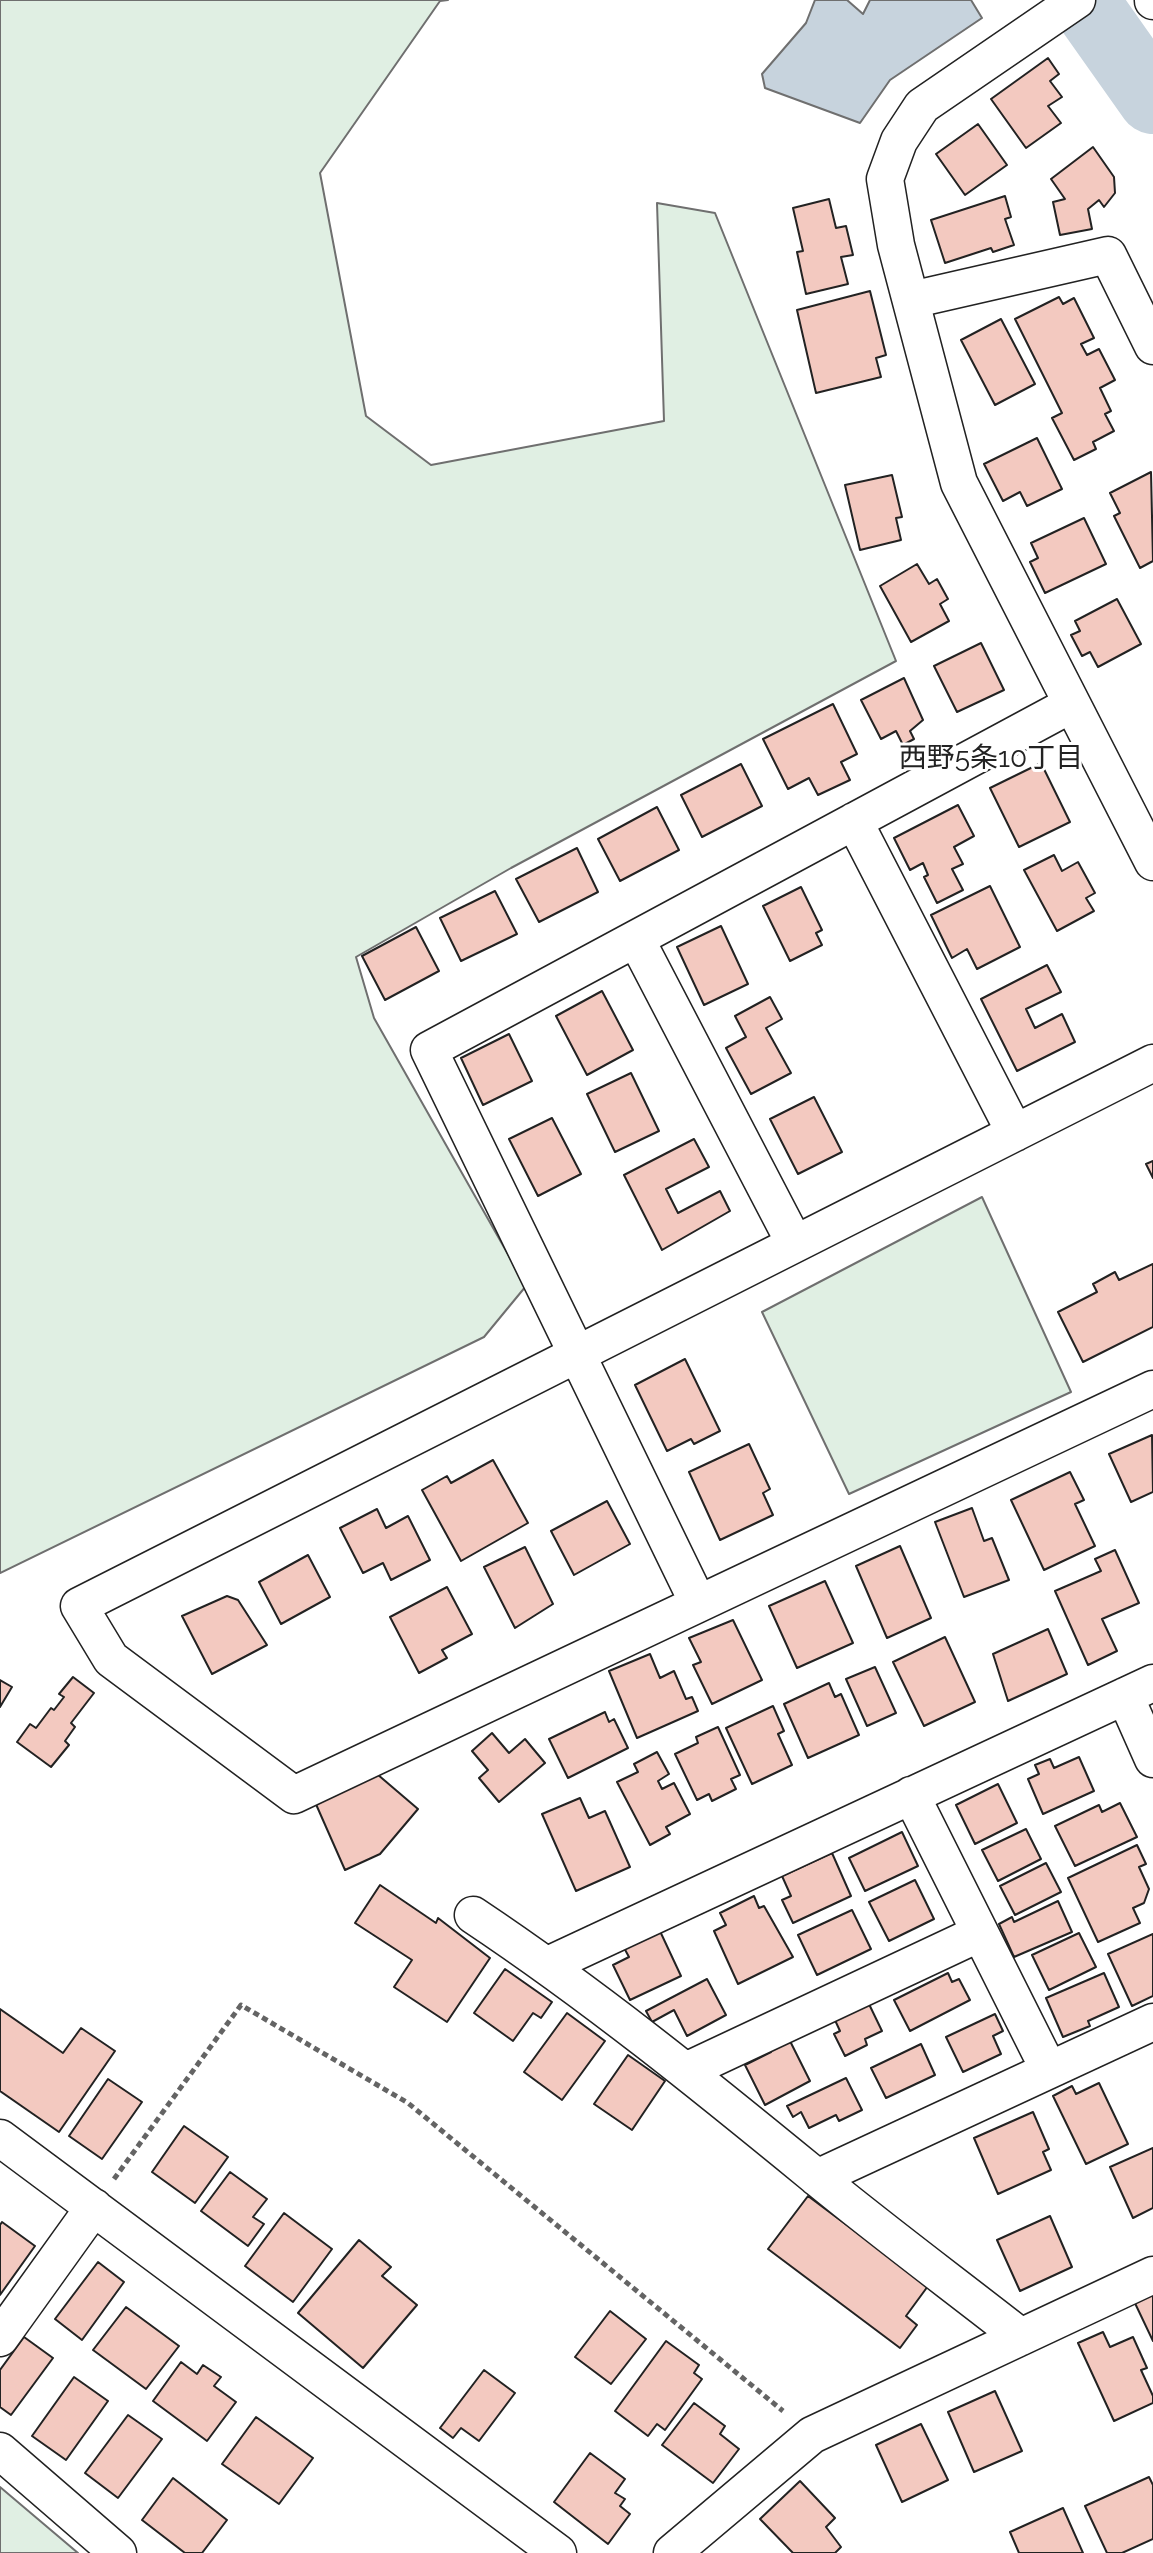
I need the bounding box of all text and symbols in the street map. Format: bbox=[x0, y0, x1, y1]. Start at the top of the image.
district label: 西野5条10丁目 bbox=[899, 742, 1083, 776]

